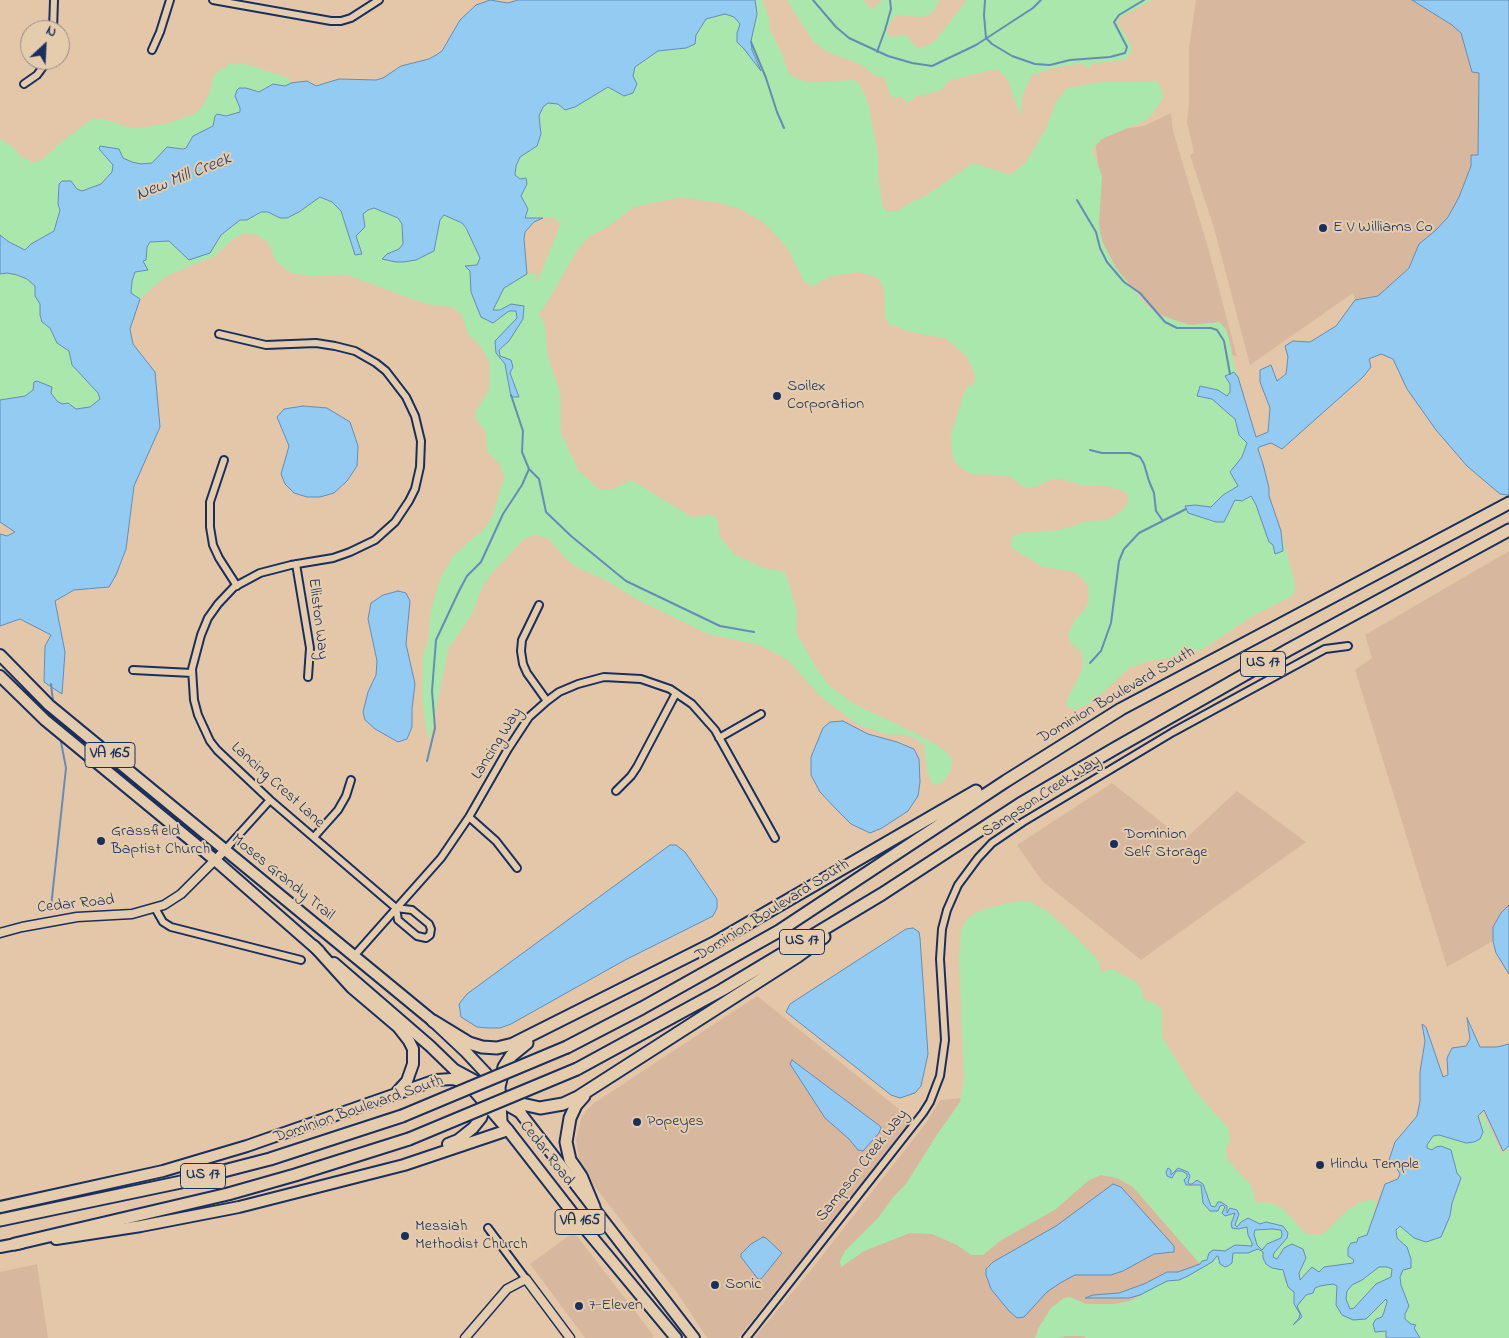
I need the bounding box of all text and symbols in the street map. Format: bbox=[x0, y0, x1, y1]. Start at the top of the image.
north arrow bbox=[20, 20, 70, 70]
text: N bbox=[42, 20, 60, 43]
water label: New Mill Creek bbox=[133, 149, 235, 207]
place label: E V Williams Co bbox=[1333, 218, 1433, 238]
marker: E V Williams Co bbox=[1317, 222, 1329, 234]
place label: Soilex Corporation bbox=[787, 377, 864, 415]
marker: Soilex Corporation bbox=[771, 390, 783, 402]
street label: Elliston Way bbox=[302, 577, 332, 661]
street label: Dominion Boulevard South bbox=[1035, 643, 1199, 749]
road number: US 17 bbox=[1240, 652, 1286, 676]
street label: Lancing Way bbox=[468, 704, 528, 784]
street label: Lancing Crest Lane bbox=[226, 739, 328, 833]
road number: VA 165 bbox=[85, 742, 135, 768]
street label: Sampson Creek Way bbox=[979, 752, 1105, 842]
place label: Grassfield Baptist Church bbox=[111, 822, 210, 860]
place label: Dominion Self Storage bbox=[1124, 825, 1207, 863]
street label: Moses Grandy Trail bbox=[227, 831, 337, 925]
marker: Grassfield Baptist Church bbox=[95, 835, 107, 847]
marker: Dominion Self Storage bbox=[1108, 838, 1120, 850]
street label: Dominion Boulevard South bbox=[693, 856, 853, 966]
street label: Cedar Road bbox=[37, 891, 115, 919]
road number: US 17 bbox=[780, 930, 824, 954]
street label: Dominion Boulevard South bbox=[272, 1072, 446, 1148]
street label: Sampson Creek Way bbox=[813, 1106, 913, 1226]
place label: Popeyes bbox=[647, 1112, 704, 1132]
marker: Popeyes bbox=[631, 1116, 643, 1128]
street label: Cedar Road bbox=[515, 1118, 577, 1190]
place label: Hindu Temple bbox=[1330, 1155, 1419, 1175]
marker: Hindu Temple bbox=[1314, 1159, 1326, 1171]
road number: US 17 bbox=[180, 1164, 226, 1188]
road number: VA 165 bbox=[555, 1210, 605, 1234]
place label: Messiah Methodist Church bbox=[415, 1217, 528, 1255]
marker: Messiah Methodist Church bbox=[399, 1230, 411, 1242]
place label: Sonic bbox=[725, 1275, 761, 1295]
marker: Sonic bbox=[709, 1279, 721, 1291]
place label: 7-Eleven bbox=[589, 1296, 643, 1316]
marker: 7-Eleven bbox=[573, 1300, 585, 1312]

